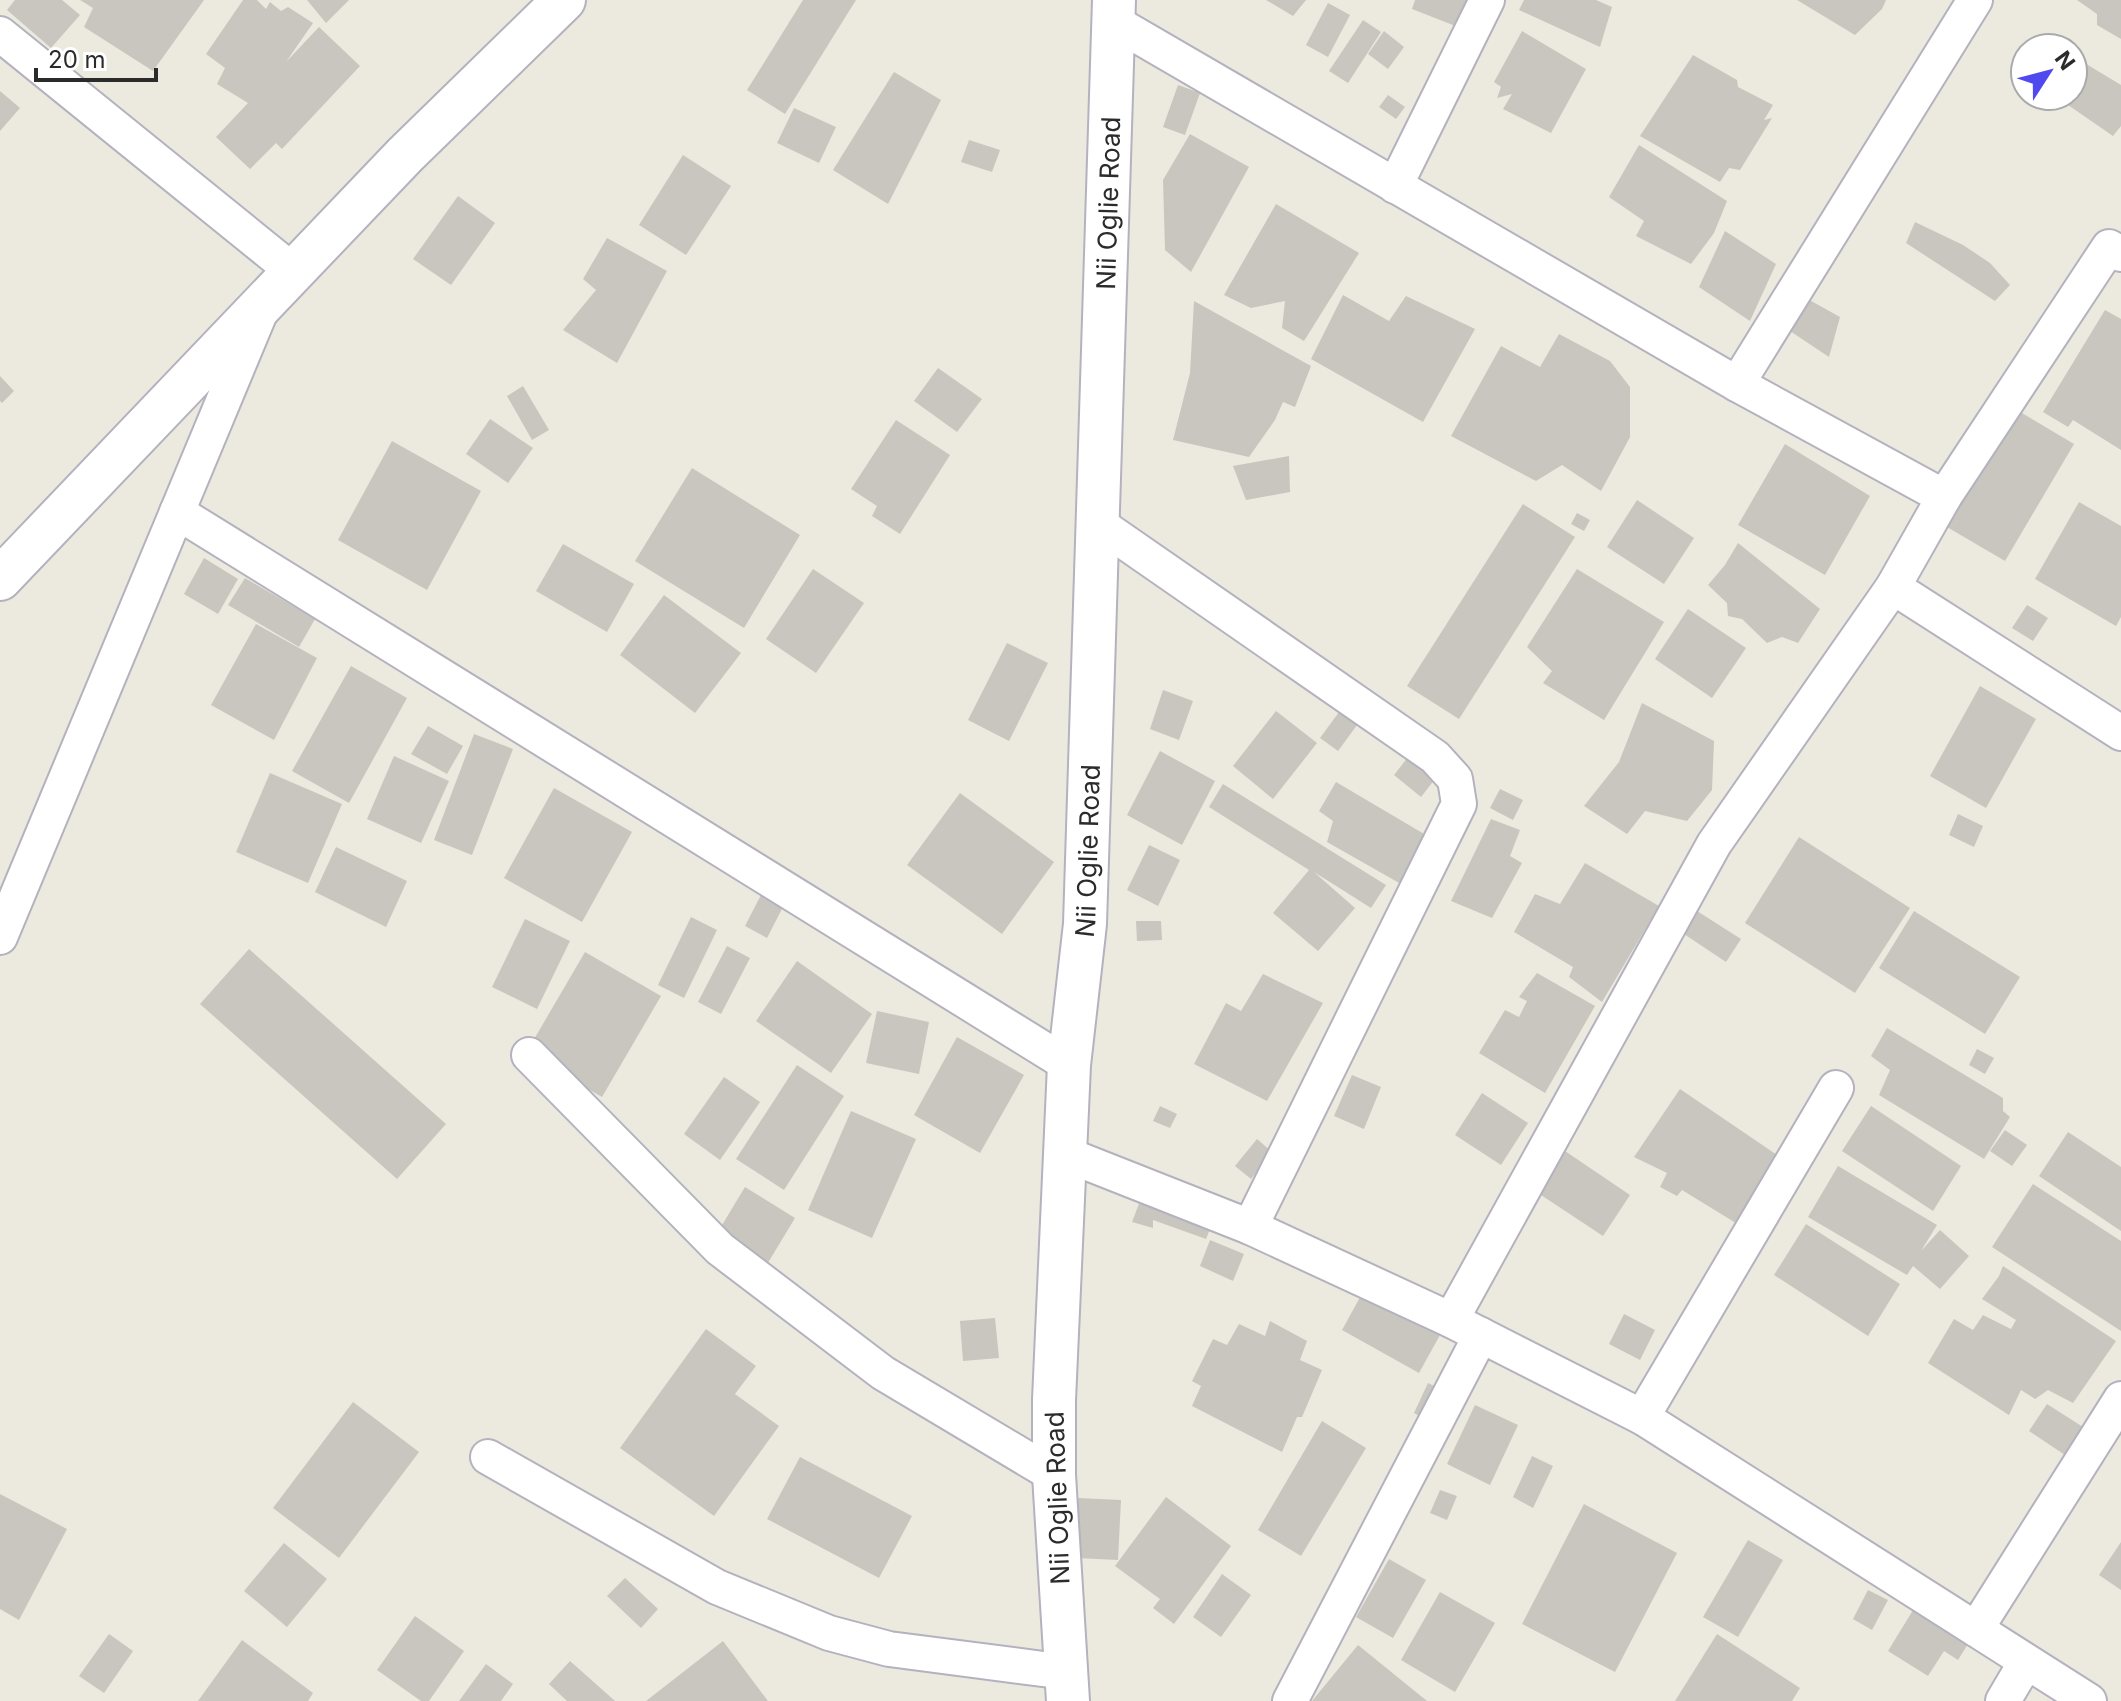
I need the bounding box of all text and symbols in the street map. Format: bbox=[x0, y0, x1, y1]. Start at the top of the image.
scale bar bbox=[36, 32, 156, 82]
north arrow bbox=[2009, 32, 2089, 112]
text: 20 m bbox=[48, 45, 106, 74]
text: N bbox=[2050, 46, 2081, 75]
street label: Nii Oglie Road bbox=[1089, 116, 1126, 290]
street label: Nii Oglie Road bbox=[1068, 764, 1106, 939]
street label: Nii Oglie Road bbox=[1038, 1411, 1076, 1585]

